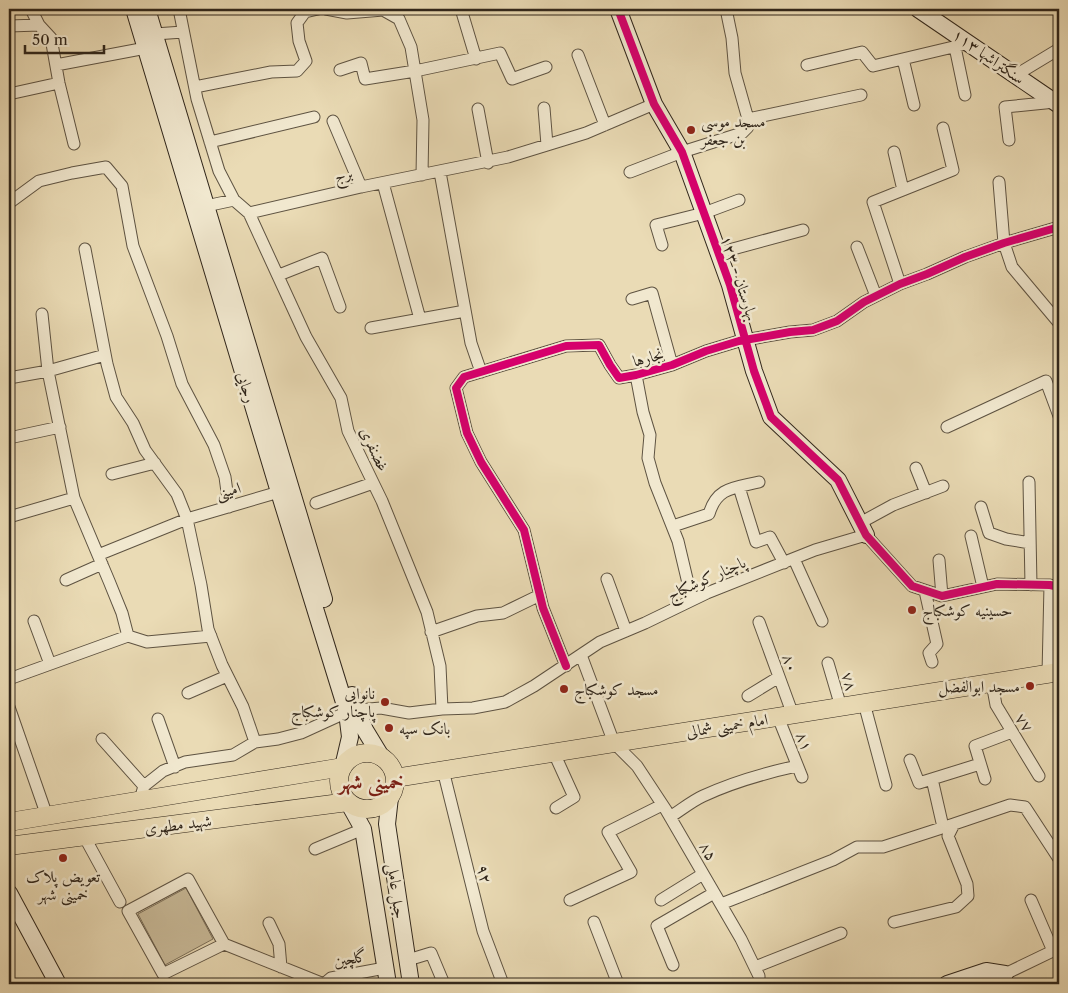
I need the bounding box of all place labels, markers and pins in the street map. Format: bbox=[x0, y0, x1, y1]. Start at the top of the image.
place label: مسجد موسی بن جعفر bbox=[699, 111, 766, 150]
marker: مسجد موسی بن جعفر bbox=[685, 124, 697, 136]
place label: حسینیه کوشکباج bbox=[922, 600, 1012, 625]
marker: حسینیه کوشکباج bbox=[906, 604, 918, 616]
place label: مسجد ابوالفضل bbox=[938, 676, 1020, 698]
place label: مسجد کوشکباج bbox=[574, 679, 659, 704]
marker: مسجد ابوالفضل bbox=[1024, 680, 1036, 692]
place label: نانوایی پاچنار کوشکباج bbox=[291, 683, 376, 726]
marker: مسجد کوشکباج bbox=[558, 683, 570, 695]
marker: نانوایی پاچنار کوشکباج bbox=[379, 696, 391, 708]
place label: بانک سپه bbox=[399, 718, 450, 740]
marker: بانک سپه bbox=[383, 722, 395, 734]
marker: تعویض پلاک خمینی شهر bbox=[57, 852, 69, 864]
place label: تعویض پلاک خمینی شهر bbox=[26, 866, 101, 906]

